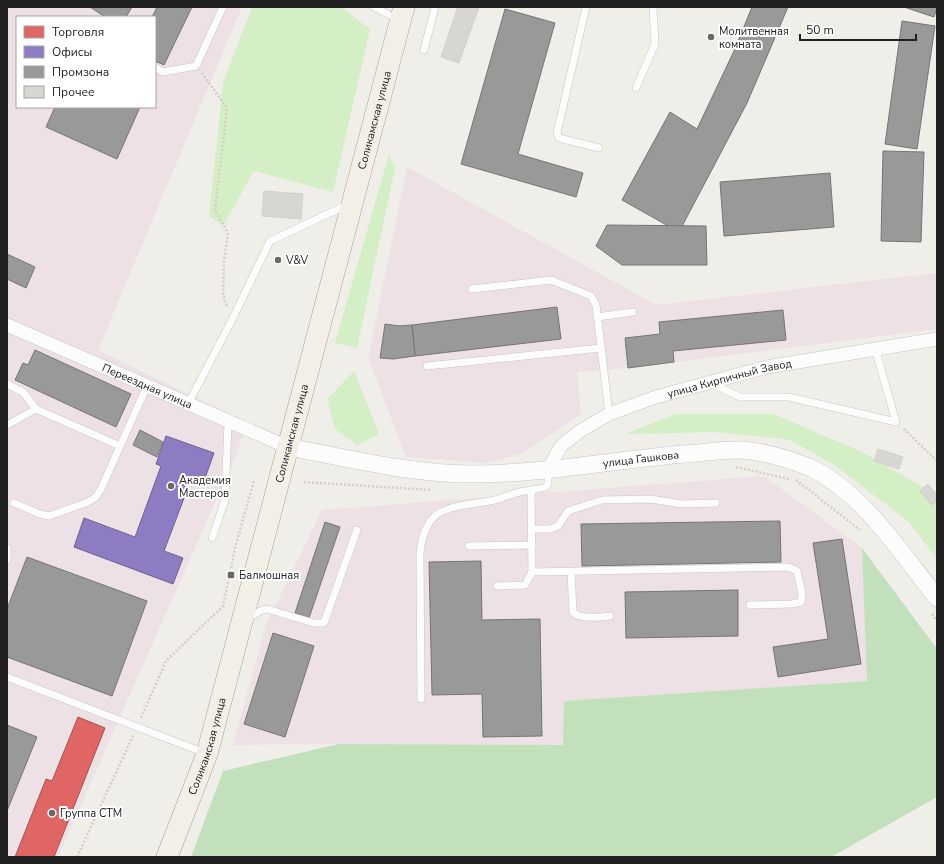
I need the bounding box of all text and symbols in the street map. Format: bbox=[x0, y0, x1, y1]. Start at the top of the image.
legend bbox=[16, 16, 156, 108]
scale bar bbox=[800, 16, 916, 42]
text: 50 m bbox=[806, 22, 834, 38]
text: Торговля bbox=[52, 24, 104, 40]
place label: Молитвенная комната bbox=[719, 24, 789, 52]
marker: Молитвенная комната bbox=[706, 32, 716, 42]
text: Офисы bbox=[52, 44, 92, 60]
text: Промзона bbox=[52, 64, 109, 80]
street label: Соликамская улица bbox=[354, 69, 394, 171]
text: Прочее bbox=[52, 84, 95, 100]
place label: V&V bbox=[285, 253, 309, 268]
marker: V&V bbox=[273, 255, 283, 265]
street label: улица Кирпичный Завод bbox=[666, 355, 793, 401]
street label: Переездная улица bbox=[100, 360, 195, 412]
street label: Соликамская улица bbox=[271, 382, 312, 484]
street label: улица Гашкова bbox=[602, 447, 680, 471]
place label: Академия Мастеров bbox=[179, 473, 231, 501]
marker: Академия Мастеров bbox=[166, 481, 176, 491]
place label: Балмошная bbox=[239, 568, 299, 583]
marker: Балмошная bbox=[226, 570, 236, 580]
street label: Соликамская улица bbox=[184, 696, 229, 797]
place label: Группа СТМ bbox=[60, 806, 122, 821]
marker: Группа СТМ bbox=[47, 808, 57, 818]

